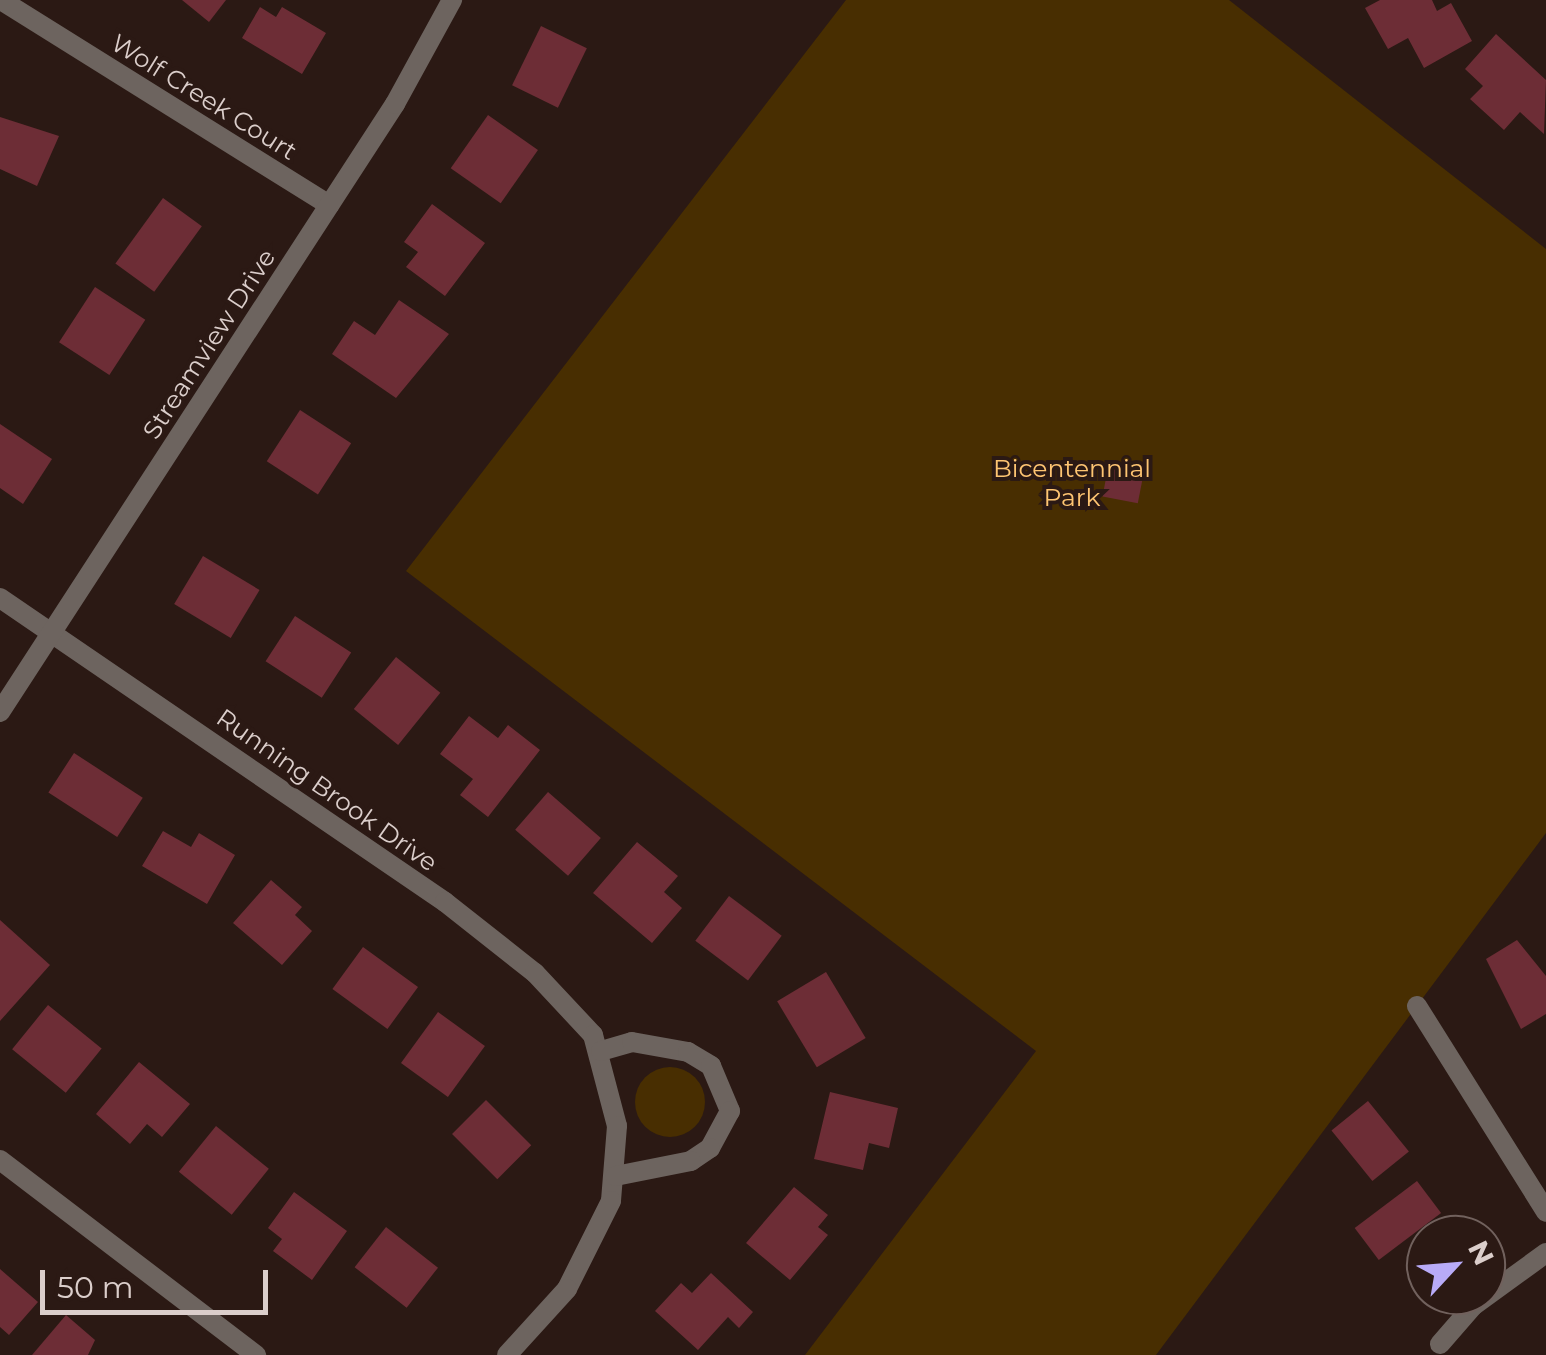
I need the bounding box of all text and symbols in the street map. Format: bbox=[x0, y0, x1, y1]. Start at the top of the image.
street label: Wolf Creek Court bbox=[106, 28, 302, 166]
street label: Streamview Drive bbox=[136, 244, 282, 444]
park label: Bicentennial Park bbox=[993, 454, 1151, 513]
street label: Running Brook Drive bbox=[211, 702, 443, 878]
north arrow bbox=[1406, 1215, 1506, 1315]
text: N bbox=[1461, 1235, 1501, 1270]
scale bar bbox=[45, 1250, 272, 1312]
text: 50 m bbox=[57, 1269, 134, 1306]

